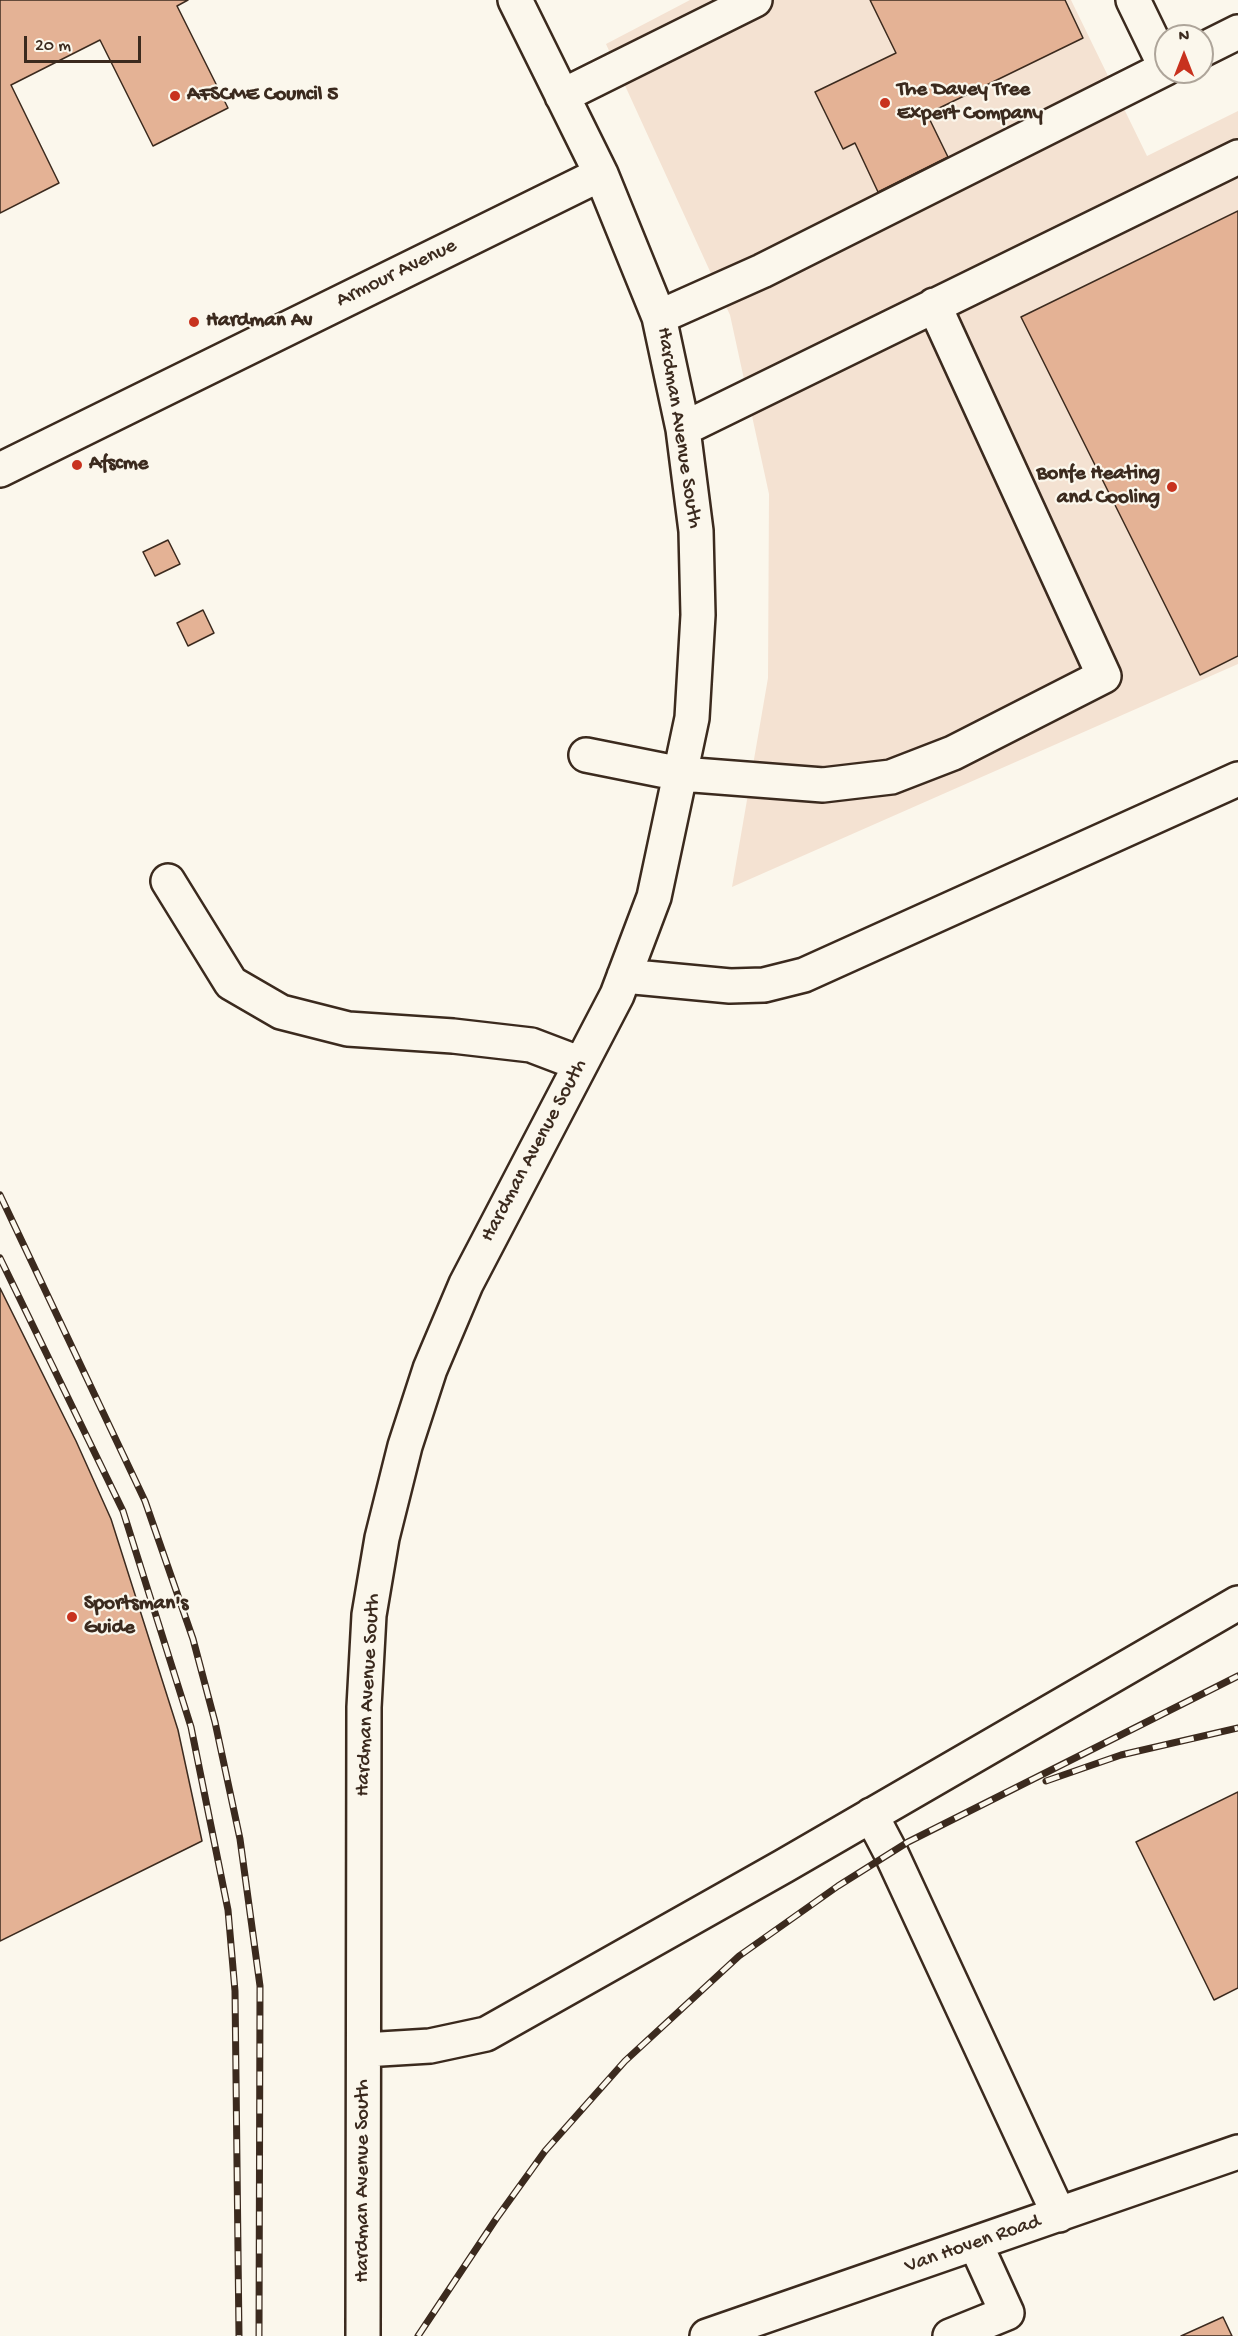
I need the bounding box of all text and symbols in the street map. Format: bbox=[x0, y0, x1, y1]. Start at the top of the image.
scale bar bbox=[27, 24, 144, 62]
north arrow bbox=[1154, 24, 1214, 84]
text: N bbox=[1179, 28, 1189, 47]
text: 20 m bbox=[35, 36, 71, 57]
place label: The Davey Tree Expert Company bbox=[897, 78, 1043, 128]
place label: AFSCME Council 5 bbox=[187, 83, 338, 109]
marker: AFSCME Council 5 bbox=[168, 89, 182, 103]
marker: The Davey Tree Expert Company bbox=[878, 96, 892, 110]
street label: Armour Avenue bbox=[333, 234, 461, 314]
place label: Hardman Av bbox=[206, 309, 313, 335]
marker: Hardman Av bbox=[187, 315, 201, 329]
street label: Hardman Avenue South bbox=[650, 326, 706, 530]
place label: Afscme bbox=[89, 452, 148, 478]
marker: Afscme bbox=[70, 458, 84, 472]
place label: Bonfe Heating and Cooling bbox=[1037, 462, 1160, 512]
marker: Bonfe Heating and Cooling bbox=[1165, 480, 1179, 494]
street label: Hardman Avenue South bbox=[476, 1055, 594, 1247]
place label: Sportsman's Guide bbox=[84, 1592, 188, 1642]
street label: Hardman Avenue South bbox=[351, 1593, 387, 1797]
marker: Sportsman's Guide bbox=[65, 1610, 79, 1624]
street label: Hardman Avenue South bbox=[351, 2079, 377, 2283]
street label: Van Hoven Road bbox=[902, 2210, 1044, 2280]

